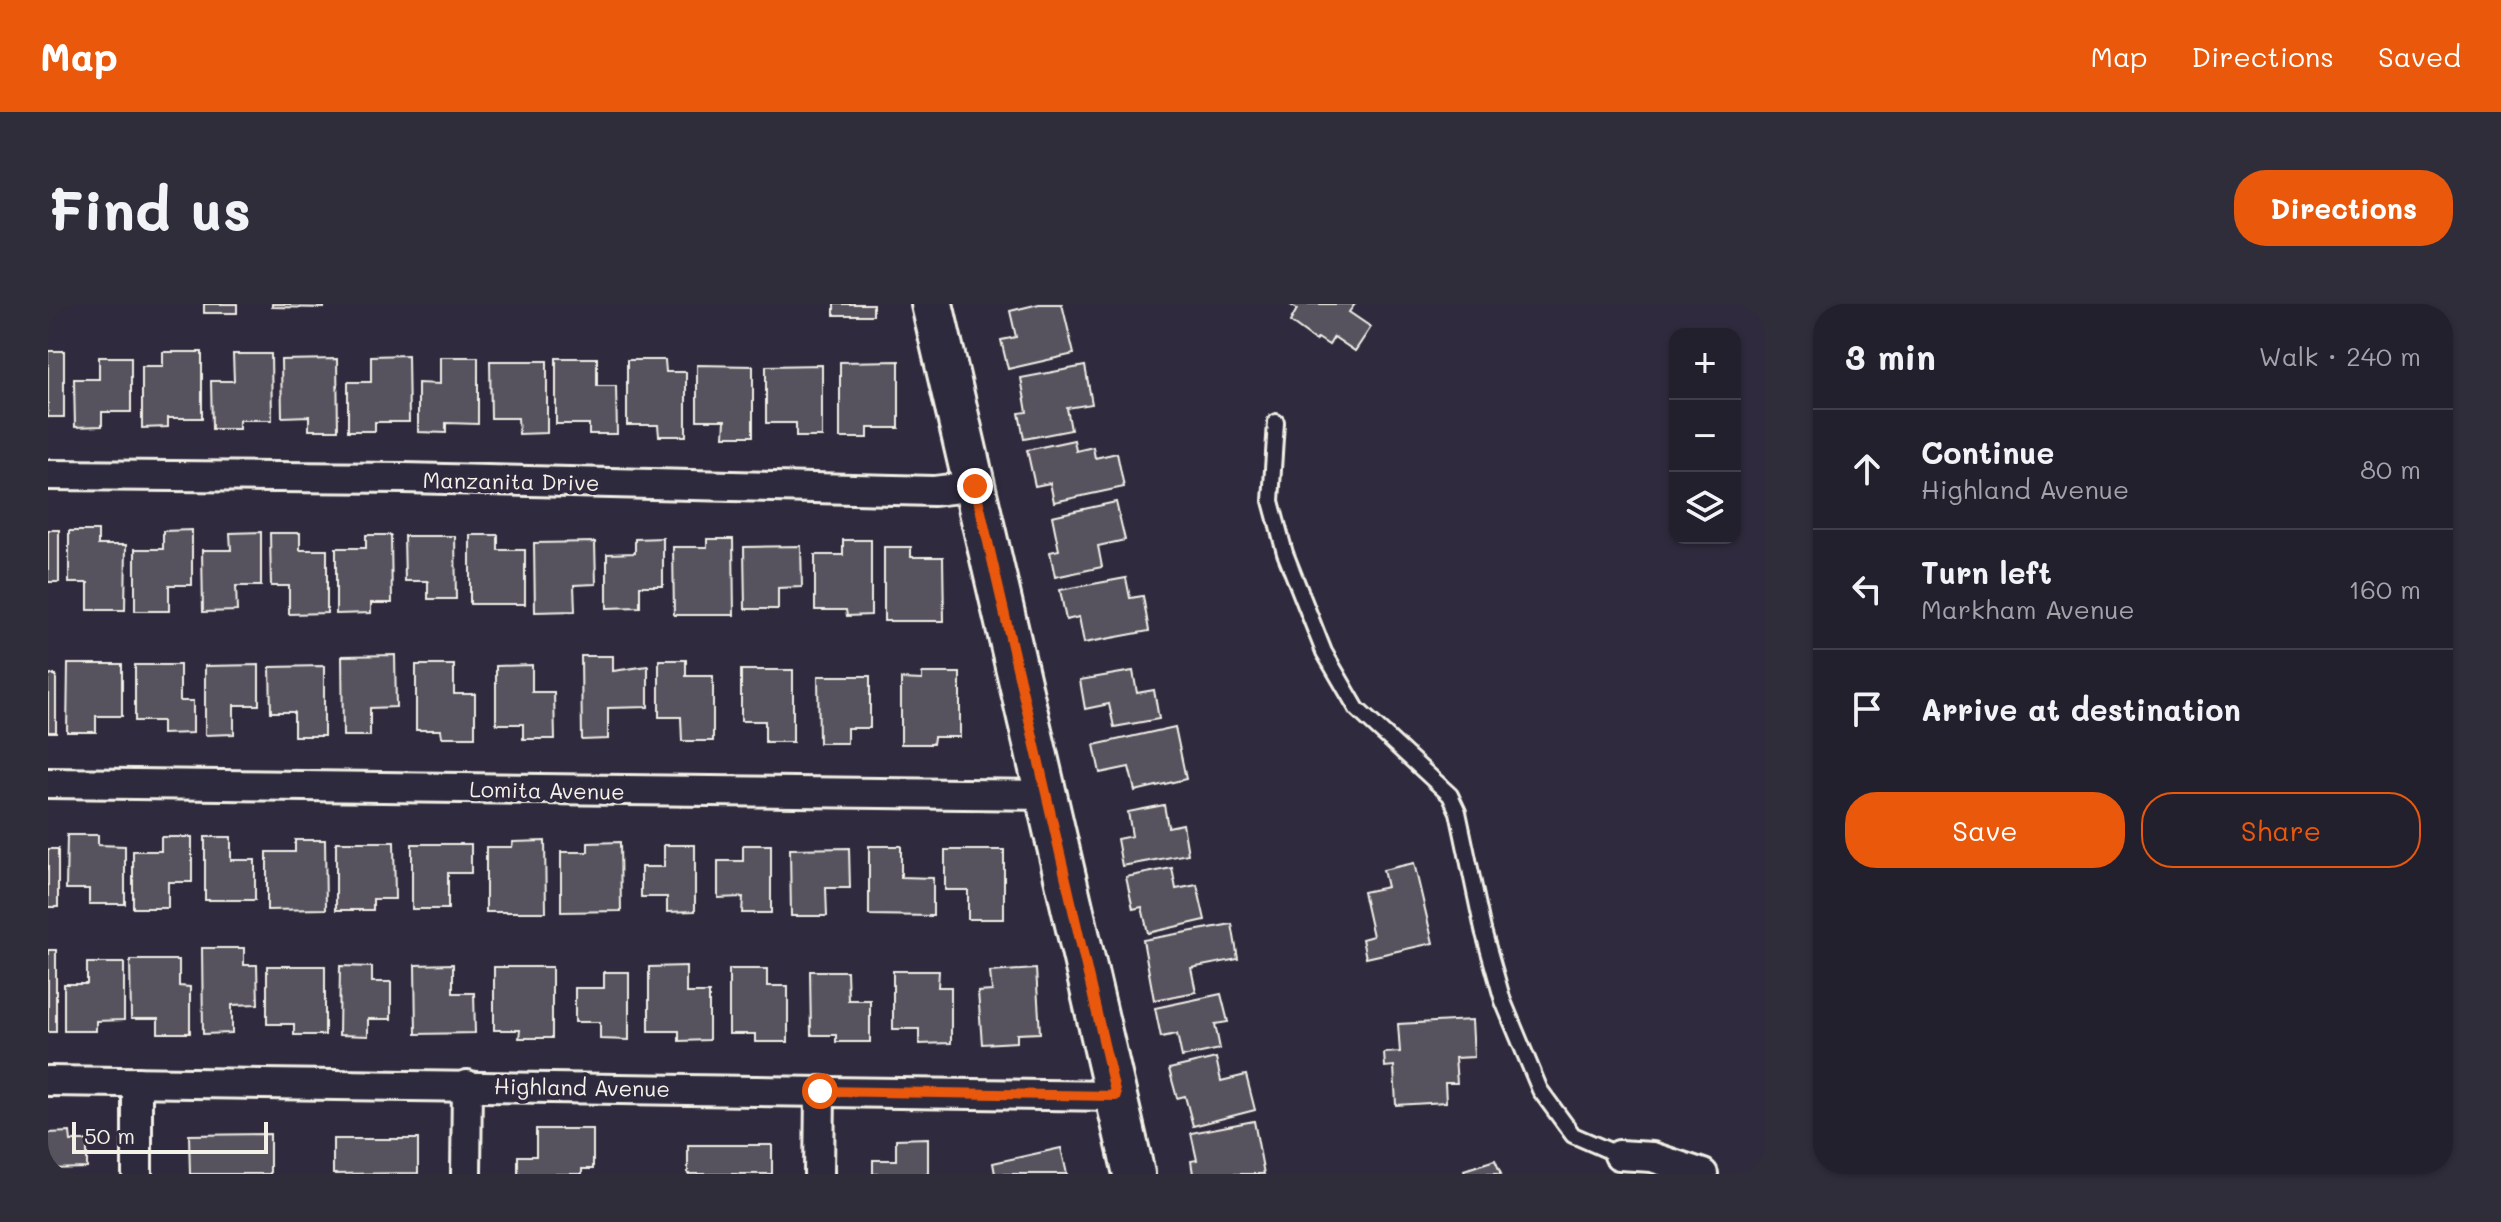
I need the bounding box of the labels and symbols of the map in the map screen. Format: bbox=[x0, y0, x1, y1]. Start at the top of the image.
street label: Manzanita Drive bbox=[422, 465, 600, 497]
route end bbox=[957, 468, 993, 504]
street label: Lomita Avenue bbox=[469, 774, 625, 806]
street label: Highland Avenue bbox=[494, 1071, 670, 1103]
route start bbox=[802, 1073, 838, 1109]
scale bar bbox=[72, 1118, 268, 1154]

